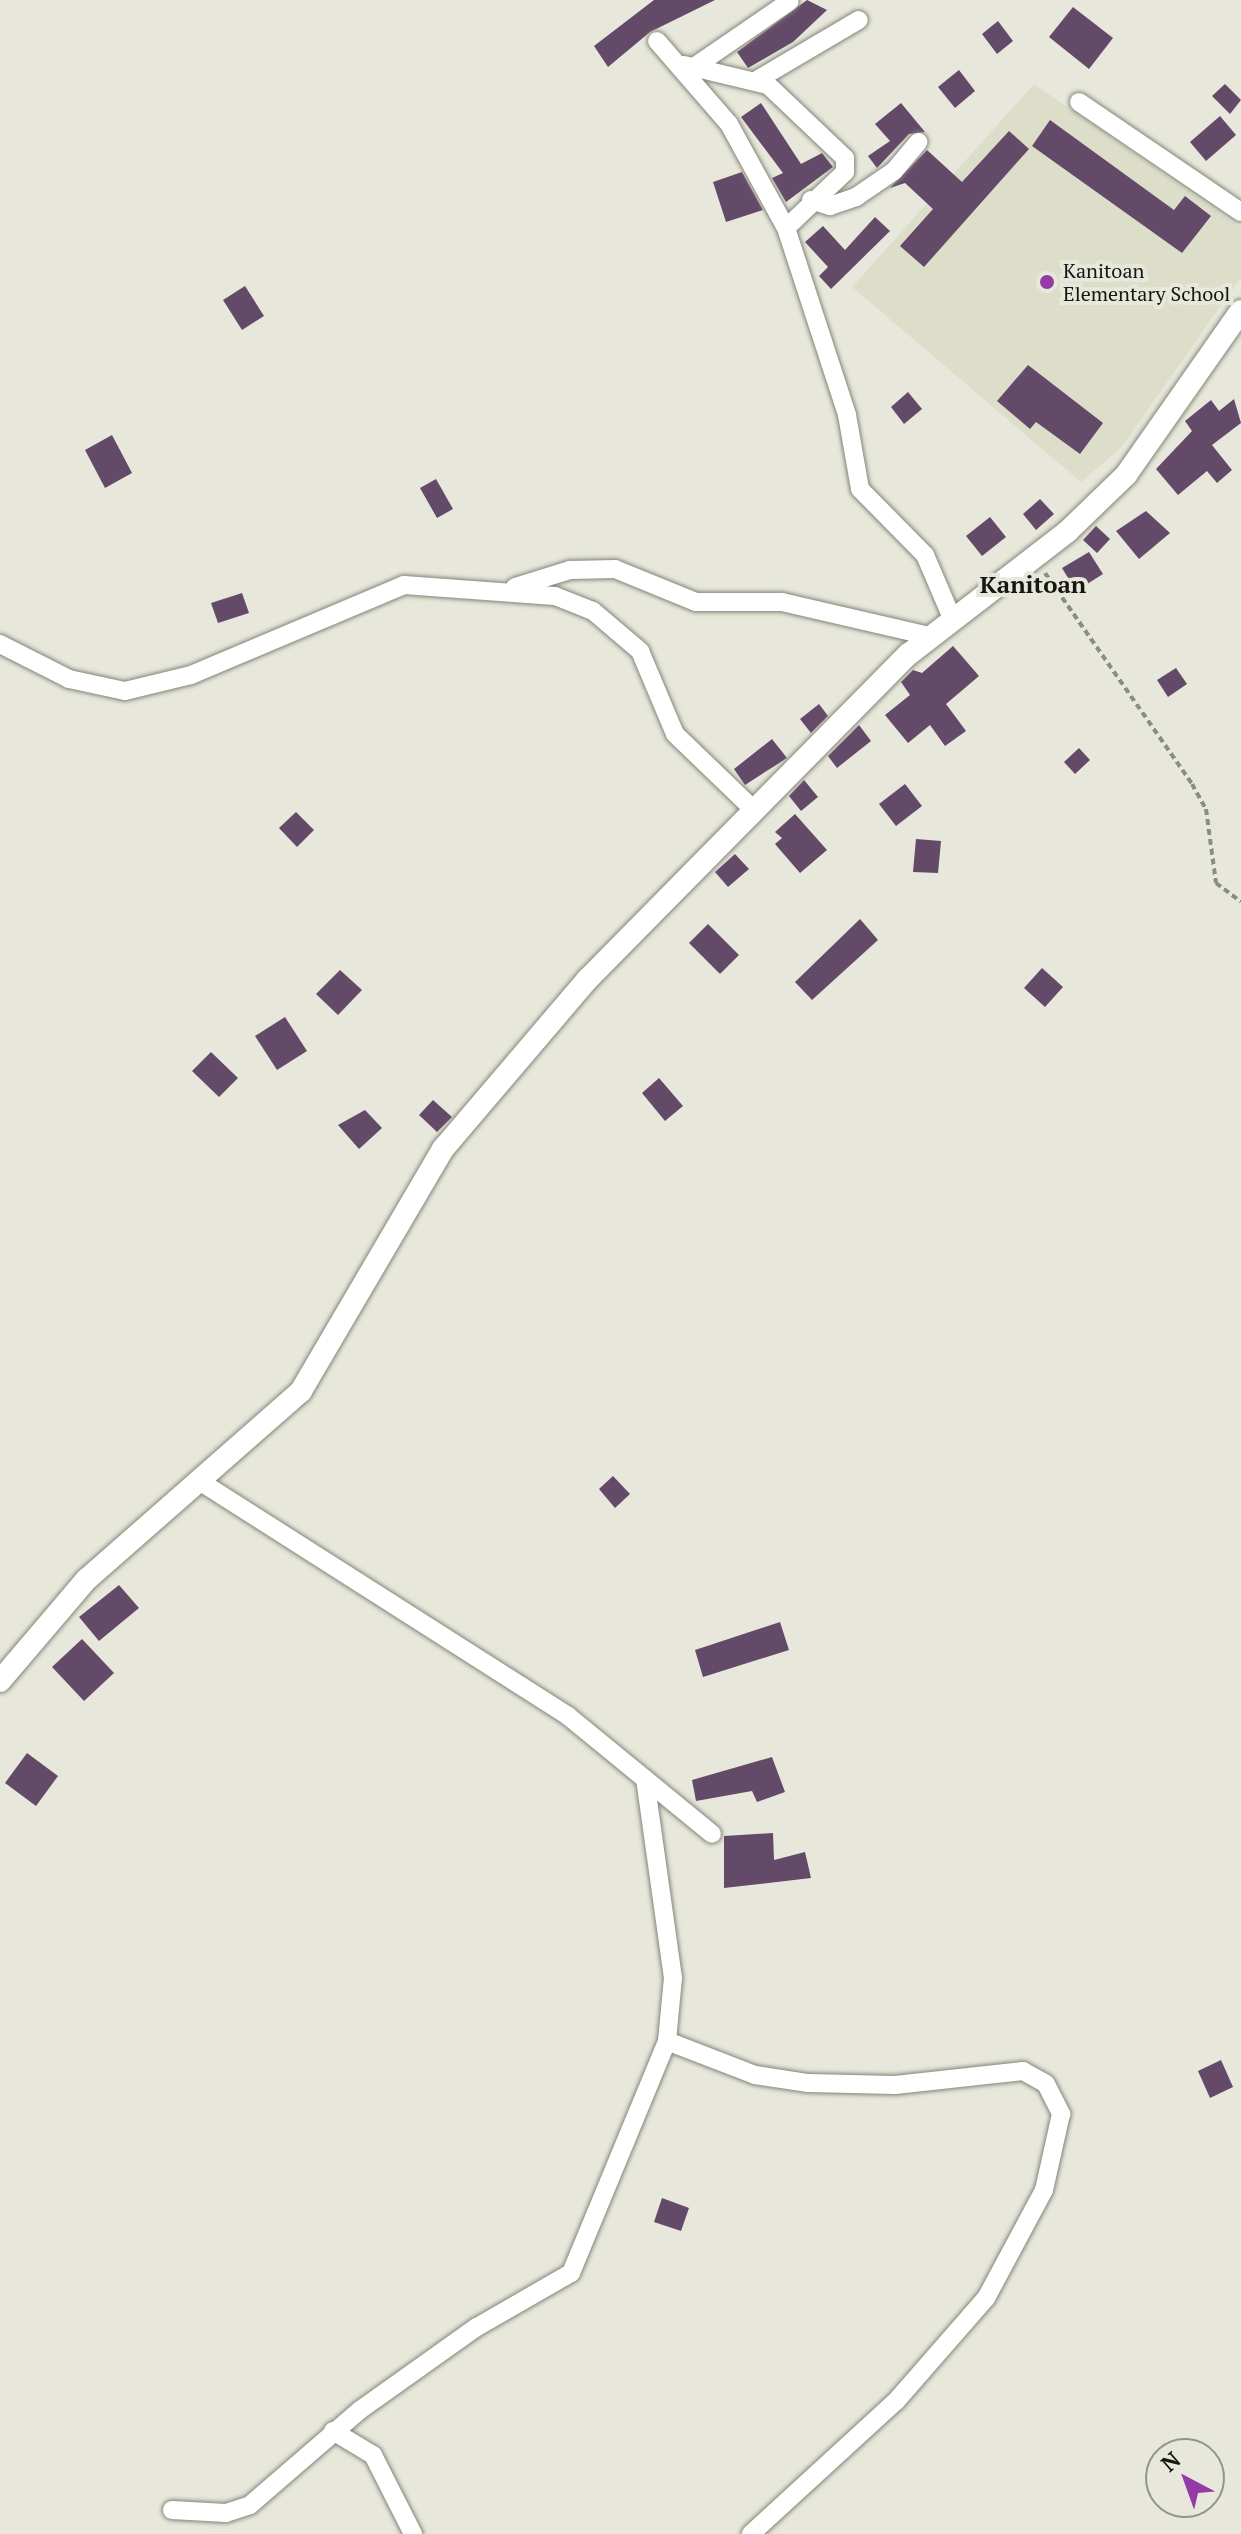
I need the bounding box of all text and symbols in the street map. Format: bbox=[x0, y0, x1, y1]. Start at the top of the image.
place label: Kanitoan Elementary School bbox=[1063, 258, 1230, 305]
marker: Kanitoan Elementary School bbox=[1038, 273, 1056, 291]
district label: Kanitoan bbox=[980, 571, 1086, 599]
north arrow bbox=[1145, 2438, 1225, 2518]
text: N bbox=[1154, 2445, 1186, 2477]

